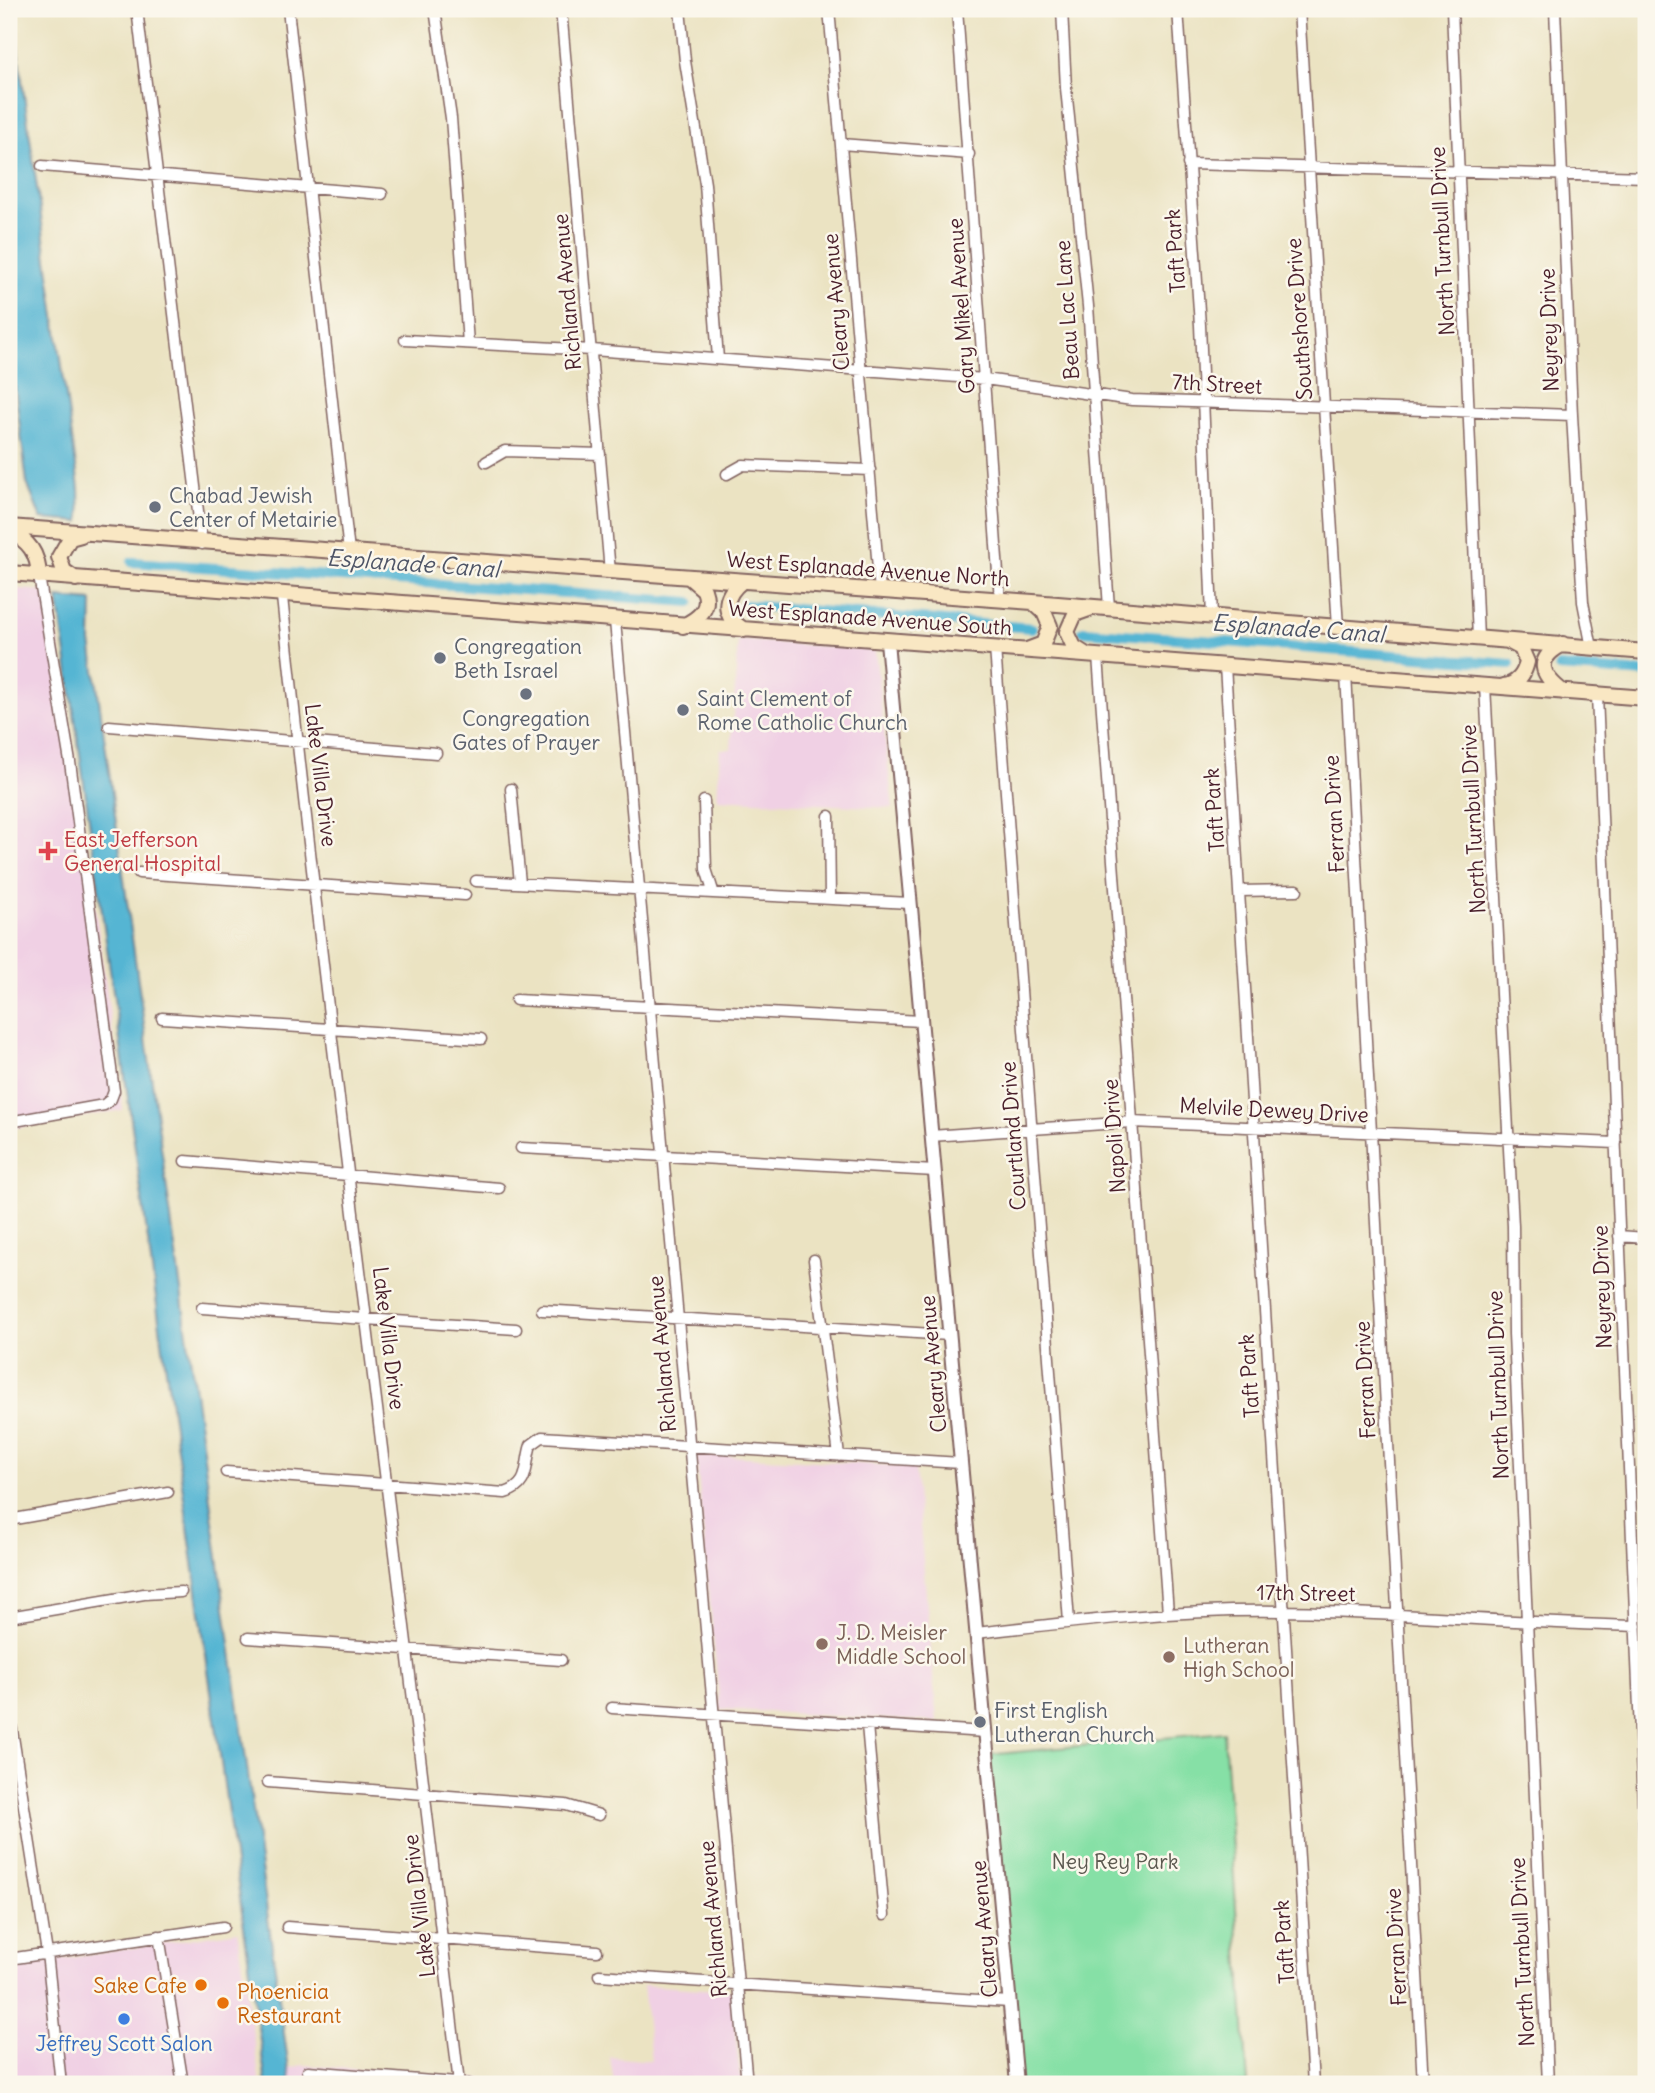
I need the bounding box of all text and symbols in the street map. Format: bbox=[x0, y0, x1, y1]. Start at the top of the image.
street label: North Turnbull Drive bbox=[1424, 146, 1460, 336]
street label: Taft Park bbox=[1159, 208, 1191, 294]
street label: Richland Avenue bbox=[547, 212, 587, 372]
street label: Gary Mikel Avenue bbox=[941, 217, 981, 395]
street label: Cleary Avenue bbox=[817, 232, 855, 372]
street label: Southshore Drive bbox=[1280, 237, 1318, 401]
street label: Beau Lac Lane bbox=[1049, 239, 1085, 381]
street label: Neyrey Drive bbox=[1533, 268, 1565, 392]
street label: 7th Street bbox=[1171, 368, 1263, 400]
place label: Chabad Jewish Center of Metairie bbox=[169, 482, 337, 533]
marker: Chabad Jewish Center of Metairie bbox=[147, 499, 163, 515]
water label: Esplanade Canal bbox=[326, 543, 503, 584]
street label: West Esplanade Avenue North bbox=[726, 546, 1010, 592]
street label: West Esplanade Avenue South bbox=[727, 595, 1013, 641]
water label: Esplanade Canal bbox=[1211, 608, 1388, 649]
place label: Congregation Beth Israel bbox=[454, 633, 582, 684]
marker: Congregation Beth Israel bbox=[432, 650, 448, 666]
place label: Saint Clement of Rome Catholic Church bbox=[697, 685, 908, 736]
marker: Congregation Gates of Prayer bbox=[518, 686, 534, 702]
street label: Lake Villa Drive bbox=[299, 702, 343, 848]
marker: Saint Clement of Rome Catholic Church bbox=[675, 702, 691, 718]
place label: Congregation Gates of Prayer bbox=[452, 705, 600, 756]
street label: North Turnbull Drive bbox=[1455, 724, 1491, 914]
street label: Ferran Drive bbox=[1317, 754, 1351, 874]
street label: Taft Park bbox=[1198, 767, 1230, 853]
place label: East Jefferson General Hospital bbox=[64, 826, 221, 877]
marker: East Jefferson General Hospital bbox=[38, 841, 58, 861]
street label: Courtland Drive bbox=[994, 1061, 1032, 1211]
street label: Napoli Drive bbox=[1097, 1078, 1131, 1194]
street label: Melvile Dewey Drive bbox=[1179, 1092, 1369, 1128]
street label: Neyrey Drive bbox=[1586, 1225, 1618, 1349]
street label: Lake Villa Drive bbox=[367, 1265, 411, 1411]
street label: Richland Avenue bbox=[642, 1274, 682, 1434]
street label: North Turnbull Drive bbox=[1481, 1290, 1515, 1480]
street label: Cleary Avenue bbox=[914, 1294, 952, 1434]
street label: Ferran Drive bbox=[1348, 1320, 1382, 1440]
street label: Taft Park bbox=[1233, 1333, 1265, 1419]
street label: 17th Street bbox=[1256, 1579, 1356, 1607]
place label: J. D. Meisler Middle School bbox=[836, 1619, 966, 1670]
place label: Lutheran High School bbox=[1183, 1632, 1294, 1683]
marker: J. D. Meisler Middle School bbox=[814, 1636, 830, 1652]
marker: Lutheran High School bbox=[1161, 1649, 1177, 1665]
place label: First English Lutheran Church bbox=[994, 1697, 1155, 1748]
marker: First English Lutheran Church bbox=[972, 1714, 988, 1730]
street label: Lake Villa Drive bbox=[397, 1833, 441, 1979]
street label: Richland Avenue bbox=[693, 1839, 733, 1999]
park label: Ney Rey Park bbox=[1051, 1848, 1179, 1875]
street label: North Turnbull Drive bbox=[1504, 1857, 1540, 2047]
street label: Cleary Avenue bbox=[965, 1859, 1003, 1999]
street label: Ferran Drive bbox=[1379, 1887, 1413, 2007]
street label: Taft Park bbox=[1268, 1899, 1300, 1985]
place label: Sake Cafe bbox=[93, 1972, 187, 1999]
marker: Sake Cafe bbox=[193, 1977, 209, 1993]
place label: Phoenicia Restaurant bbox=[237, 1978, 341, 2029]
marker: Phoenicia Restaurant bbox=[215, 1995, 231, 2011]
marker: Jeffrey Scott Salon bbox=[116, 2011, 132, 2027]
place label: Jeffrey Scott Salon bbox=[35, 2030, 213, 2057]

